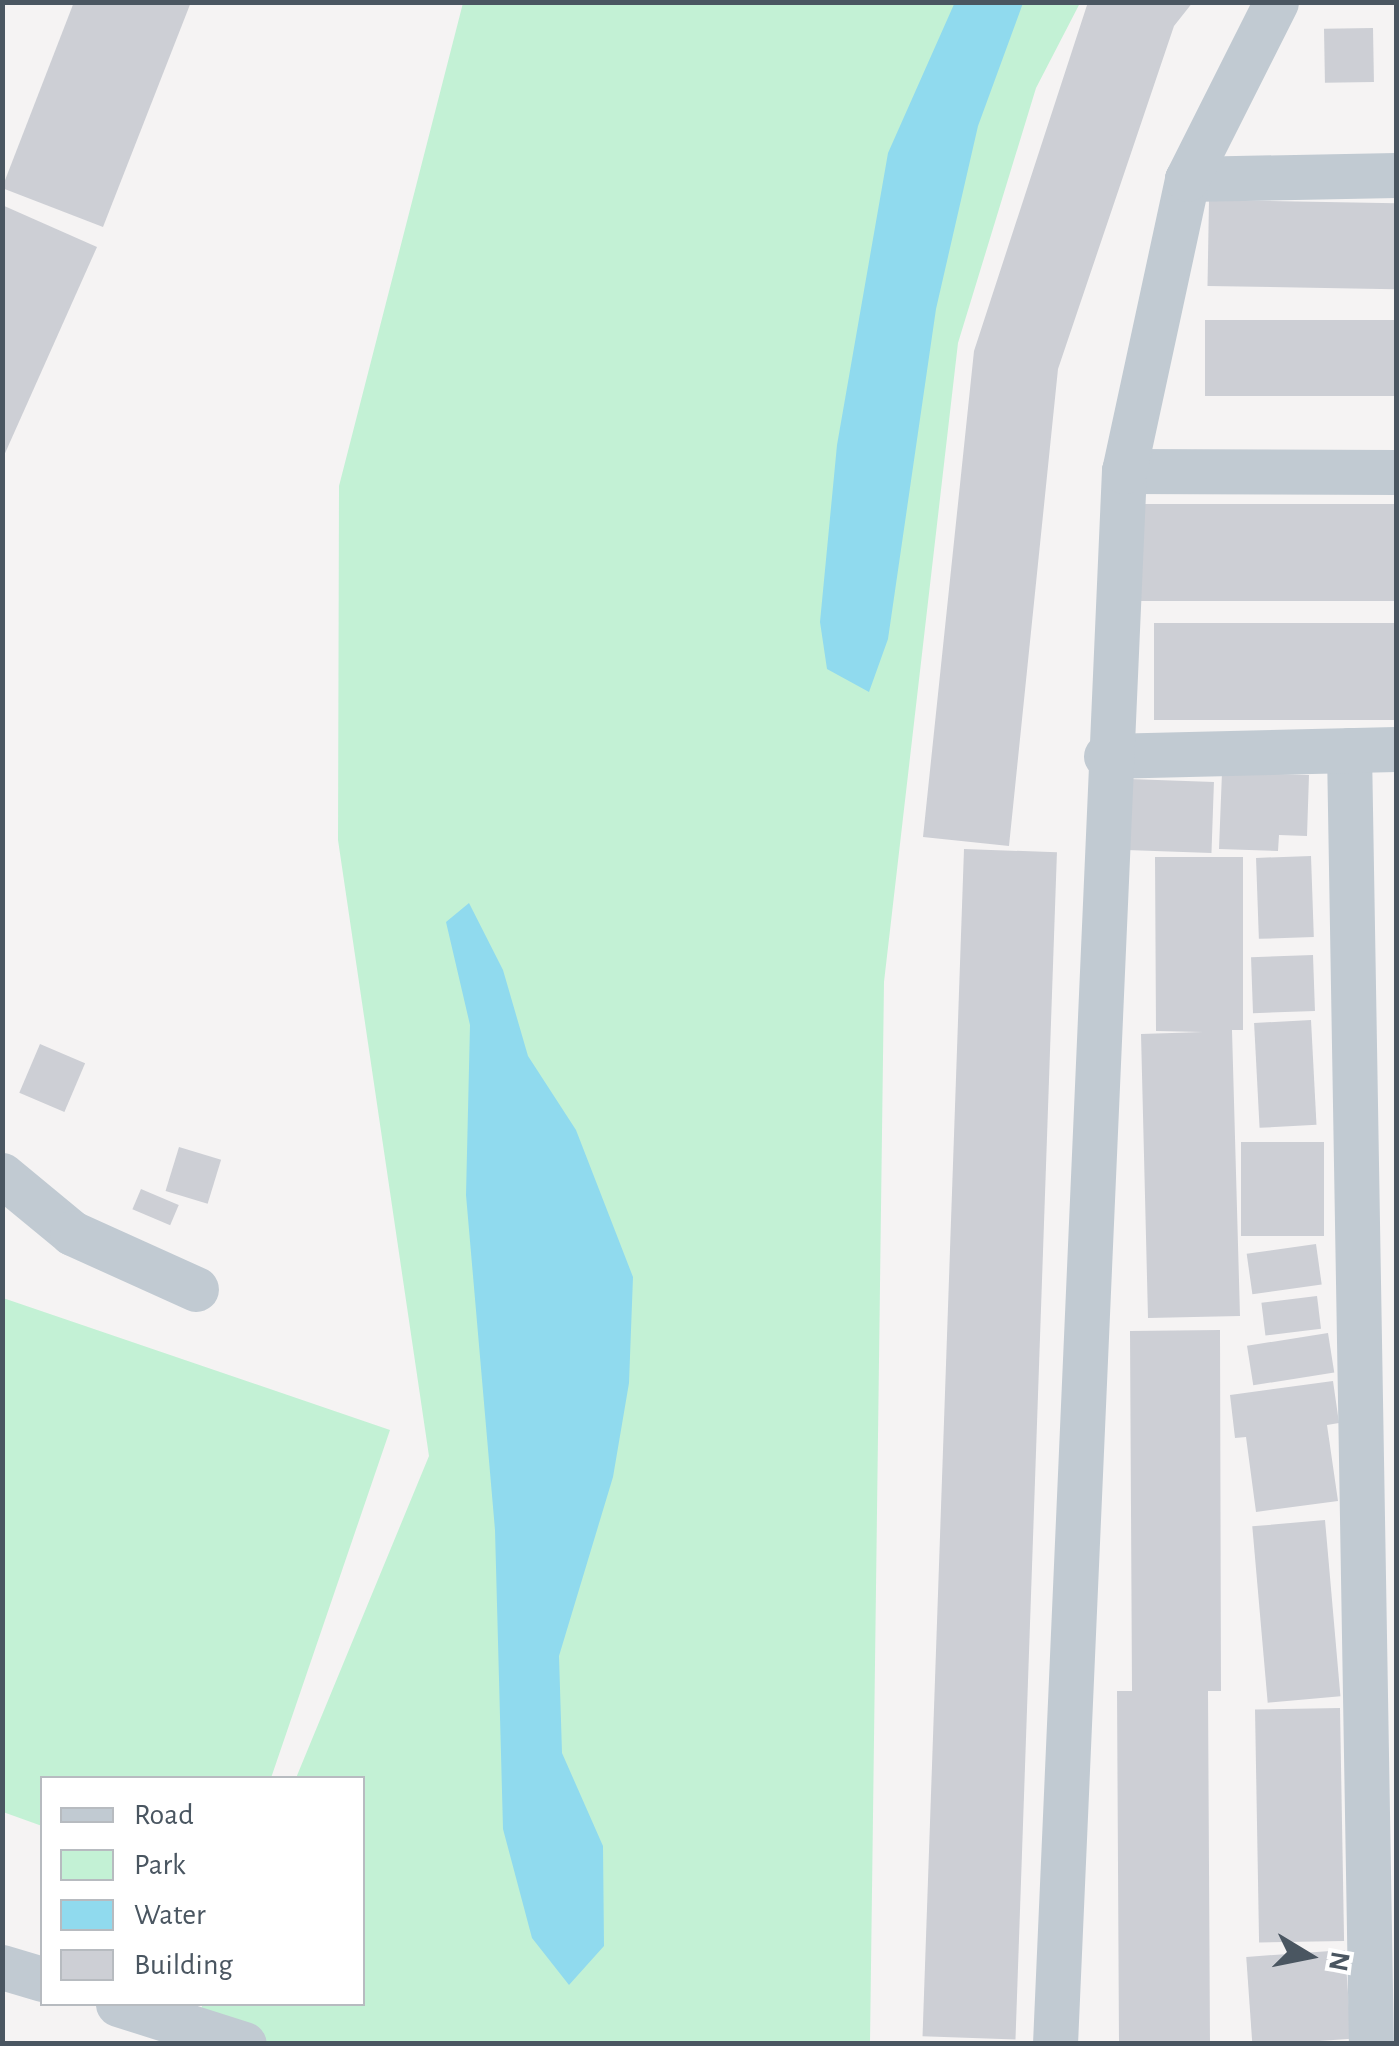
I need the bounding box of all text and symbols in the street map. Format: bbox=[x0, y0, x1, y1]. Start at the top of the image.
legend bbox=[40, 1776, 365, 2006]
text: Road bbox=[134, 1800, 194, 1830]
text: Park bbox=[134, 1850, 186, 1880]
text: Water bbox=[134, 1900, 206, 1930]
north arrow bbox=[1259, 1906, 1359, 2006]
text: N bbox=[1323, 1949, 1354, 1973]
text: Building bbox=[134, 1950, 233, 1980]

